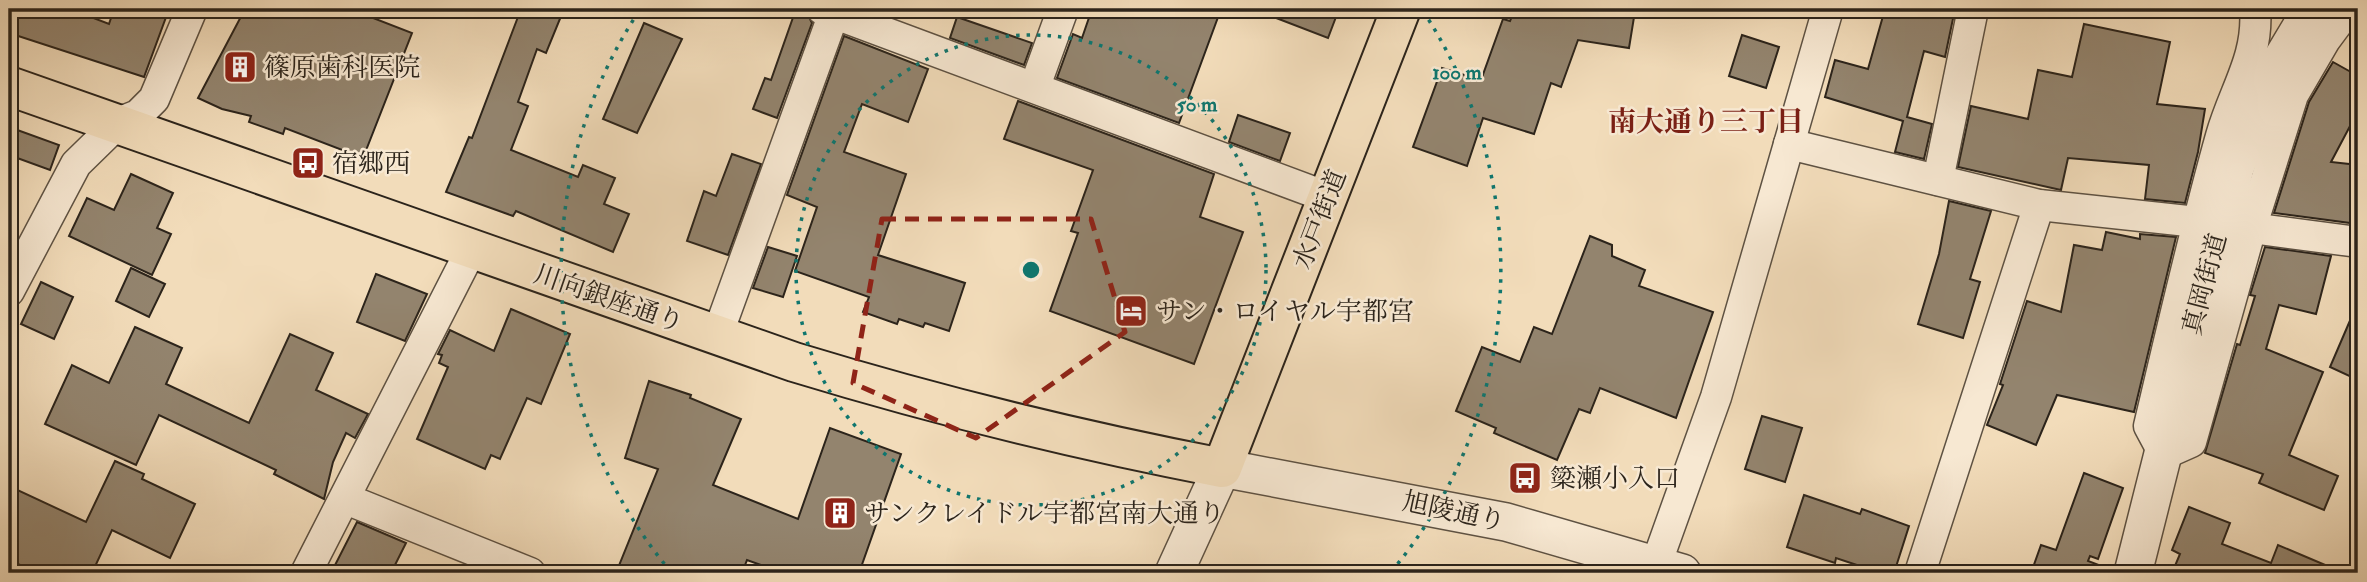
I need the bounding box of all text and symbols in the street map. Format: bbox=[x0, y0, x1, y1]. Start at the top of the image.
building icon: 篠原歯科医院 bbox=[221, 48, 259, 86]
place label: 篠原歯科医院 bbox=[264, 52, 420, 84]
text: 100 m bbox=[1432, 59, 1483, 86]
text: 50 m bbox=[1177, 91, 1218, 118]
district label: 南大通り三丁目 bbox=[1608, 105, 1804, 140]
bus stop icon: 宿郷西 bbox=[289, 144, 327, 182]
place label: 宿郷西 bbox=[332, 148, 410, 180]
street label: 水戸街道 bbox=[1286, 165, 1354, 274]
street label: 真岡街道 bbox=[2176, 230, 2234, 339]
street label: 川向銀座通り bbox=[530, 258, 688, 339]
centre of rings bbox=[1019, 258, 1043, 282]
hotel icon: サン・ロイヤル宇都宮 bbox=[1112, 292, 1150, 330]
place label: サン・ロイヤル宇都宮 bbox=[1156, 296, 1414, 328]
bus stop icon: 簗瀬小入口 bbox=[1506, 459, 1544, 497]
place label: 簗瀬小入口 bbox=[1550, 463, 1680, 495]
street label: 旭陵通り bbox=[1400, 486, 1508, 538]
building icon: サンクレイドル宇都宮南大通り bbox=[821, 494, 859, 532]
place label: サンクレイドル宇都宮南大通り bbox=[864, 498, 1225, 530]

